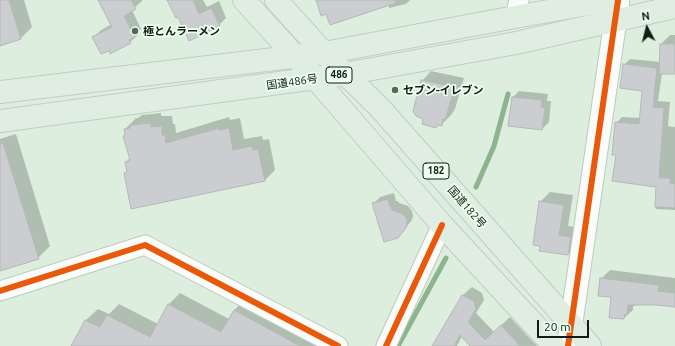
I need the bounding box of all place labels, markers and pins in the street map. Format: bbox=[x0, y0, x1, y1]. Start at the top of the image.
place label: 極とんラーメン bbox=[143, 24, 220, 38]
marker: 極とんラーメン bbox=[130, 26, 140, 36]
place label: セブン-イレブン bbox=[403, 83, 484, 97]
marker: セブン-イレブン bbox=[390, 85, 400, 95]

